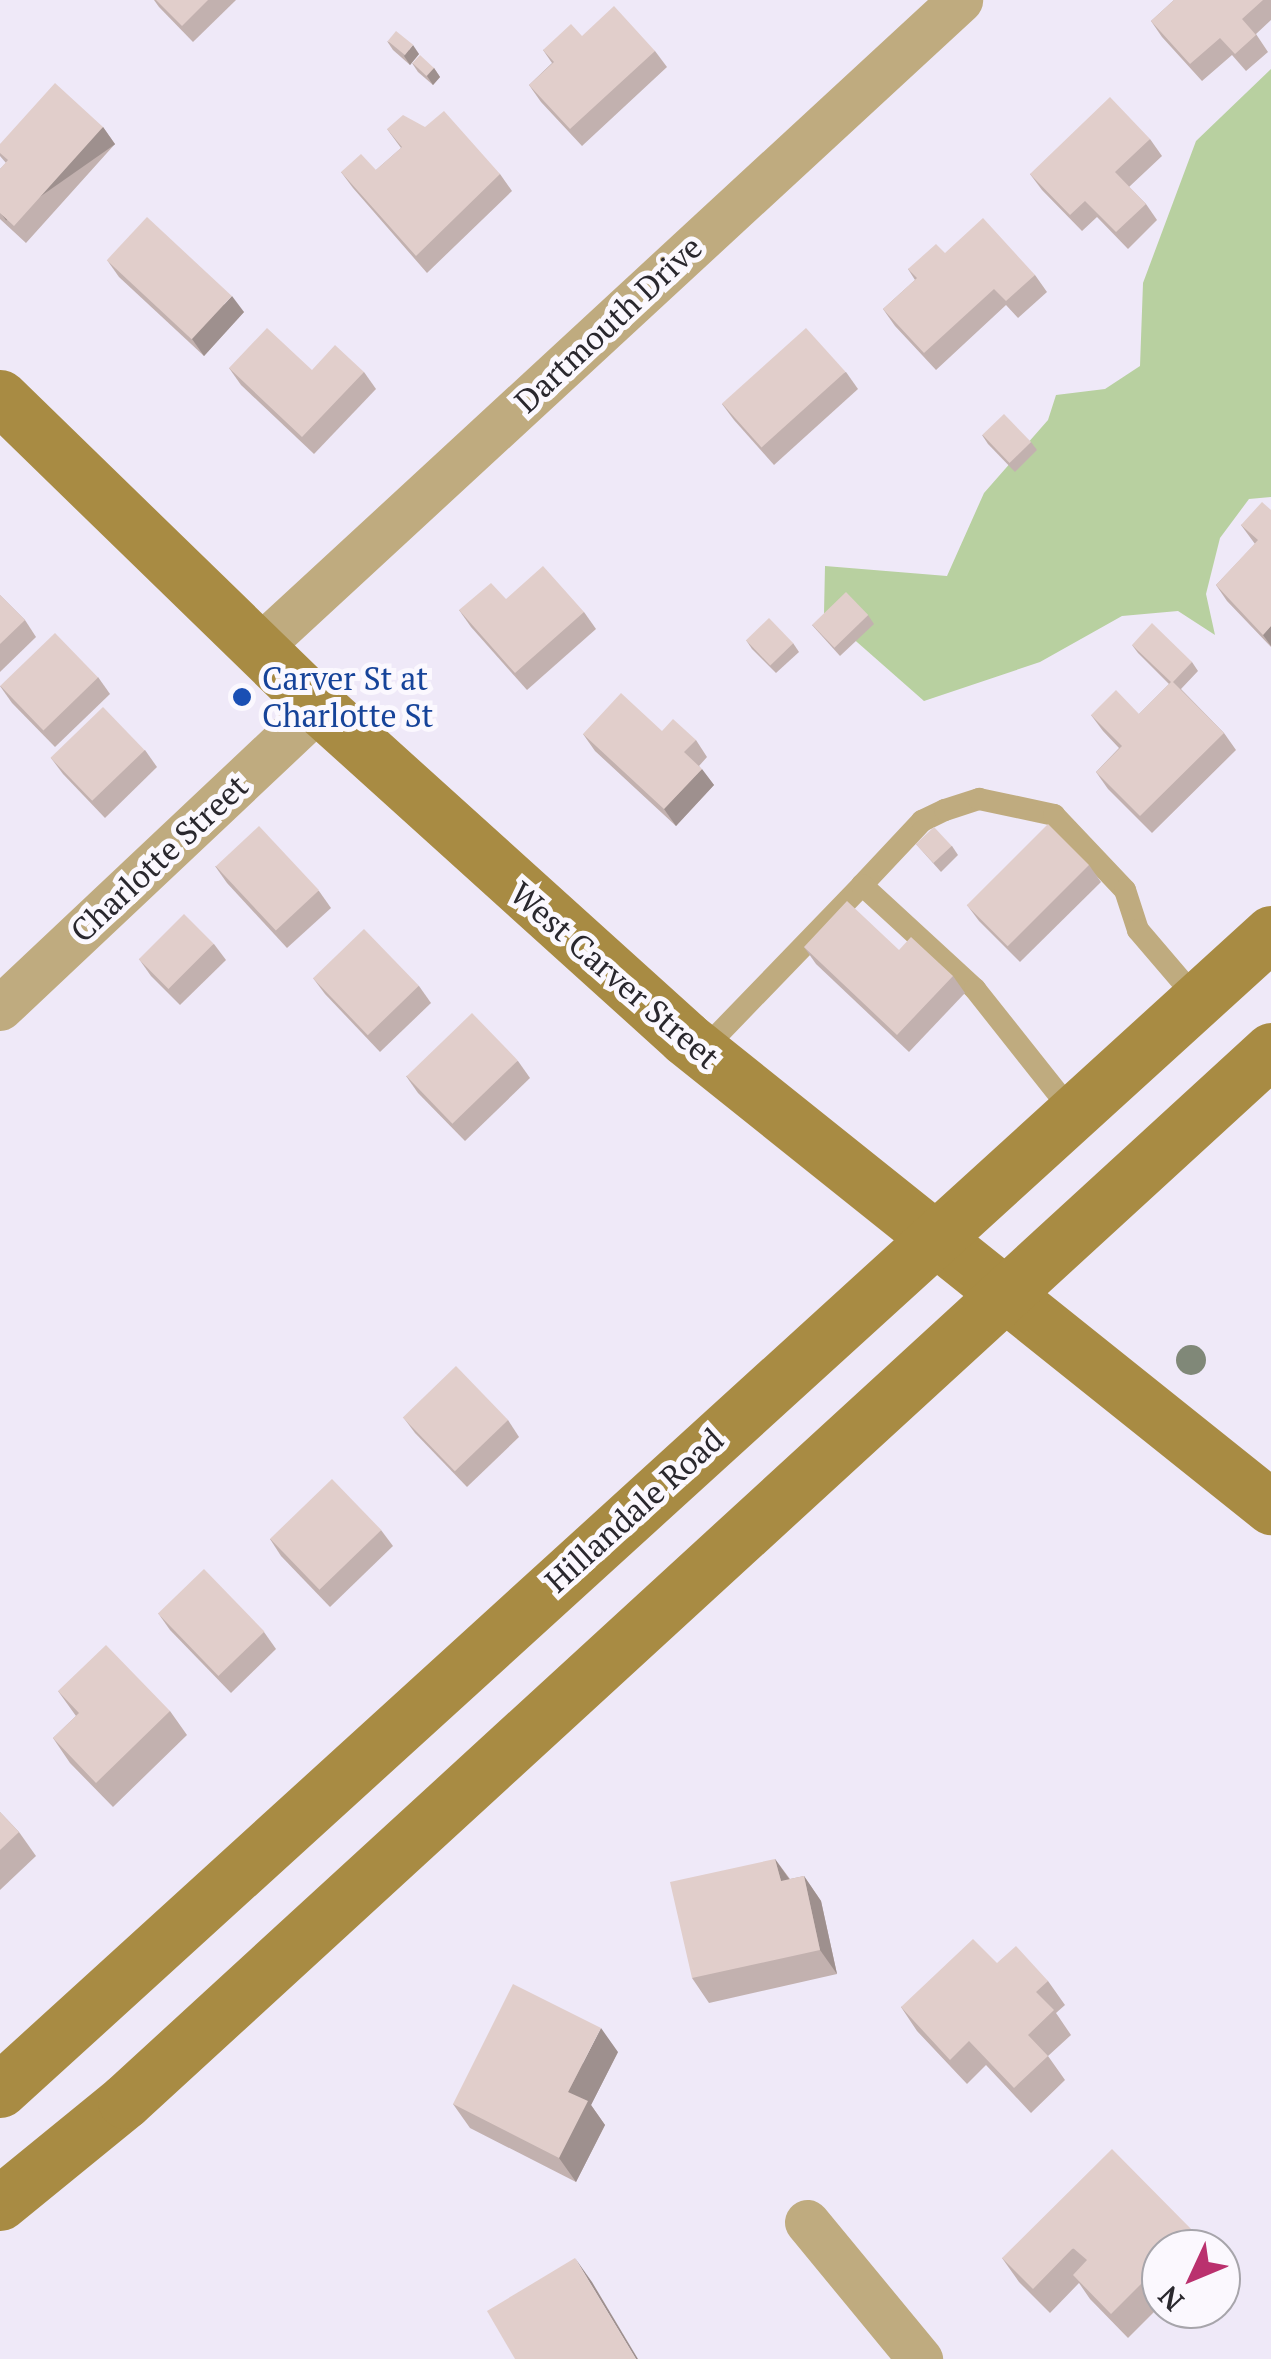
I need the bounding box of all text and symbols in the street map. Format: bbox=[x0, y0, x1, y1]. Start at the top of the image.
street label: Dartmouth Drive bbox=[507, 228, 709, 420]
place label: Carver St at Charlotte St bbox=[262, 660, 433, 735]
marker: Carver St at Charlotte St bbox=[231, 686, 253, 708]
street label: Charlotte Street bbox=[63, 766, 255, 950]
street label: West Carver Street bbox=[503, 874, 727, 1076]
street label: Hillandale Road bbox=[537, 1420, 731, 1600]
north arrow bbox=[1141, 2229, 1241, 2329]
text: N bbox=[1150, 2278, 1191, 2319]

